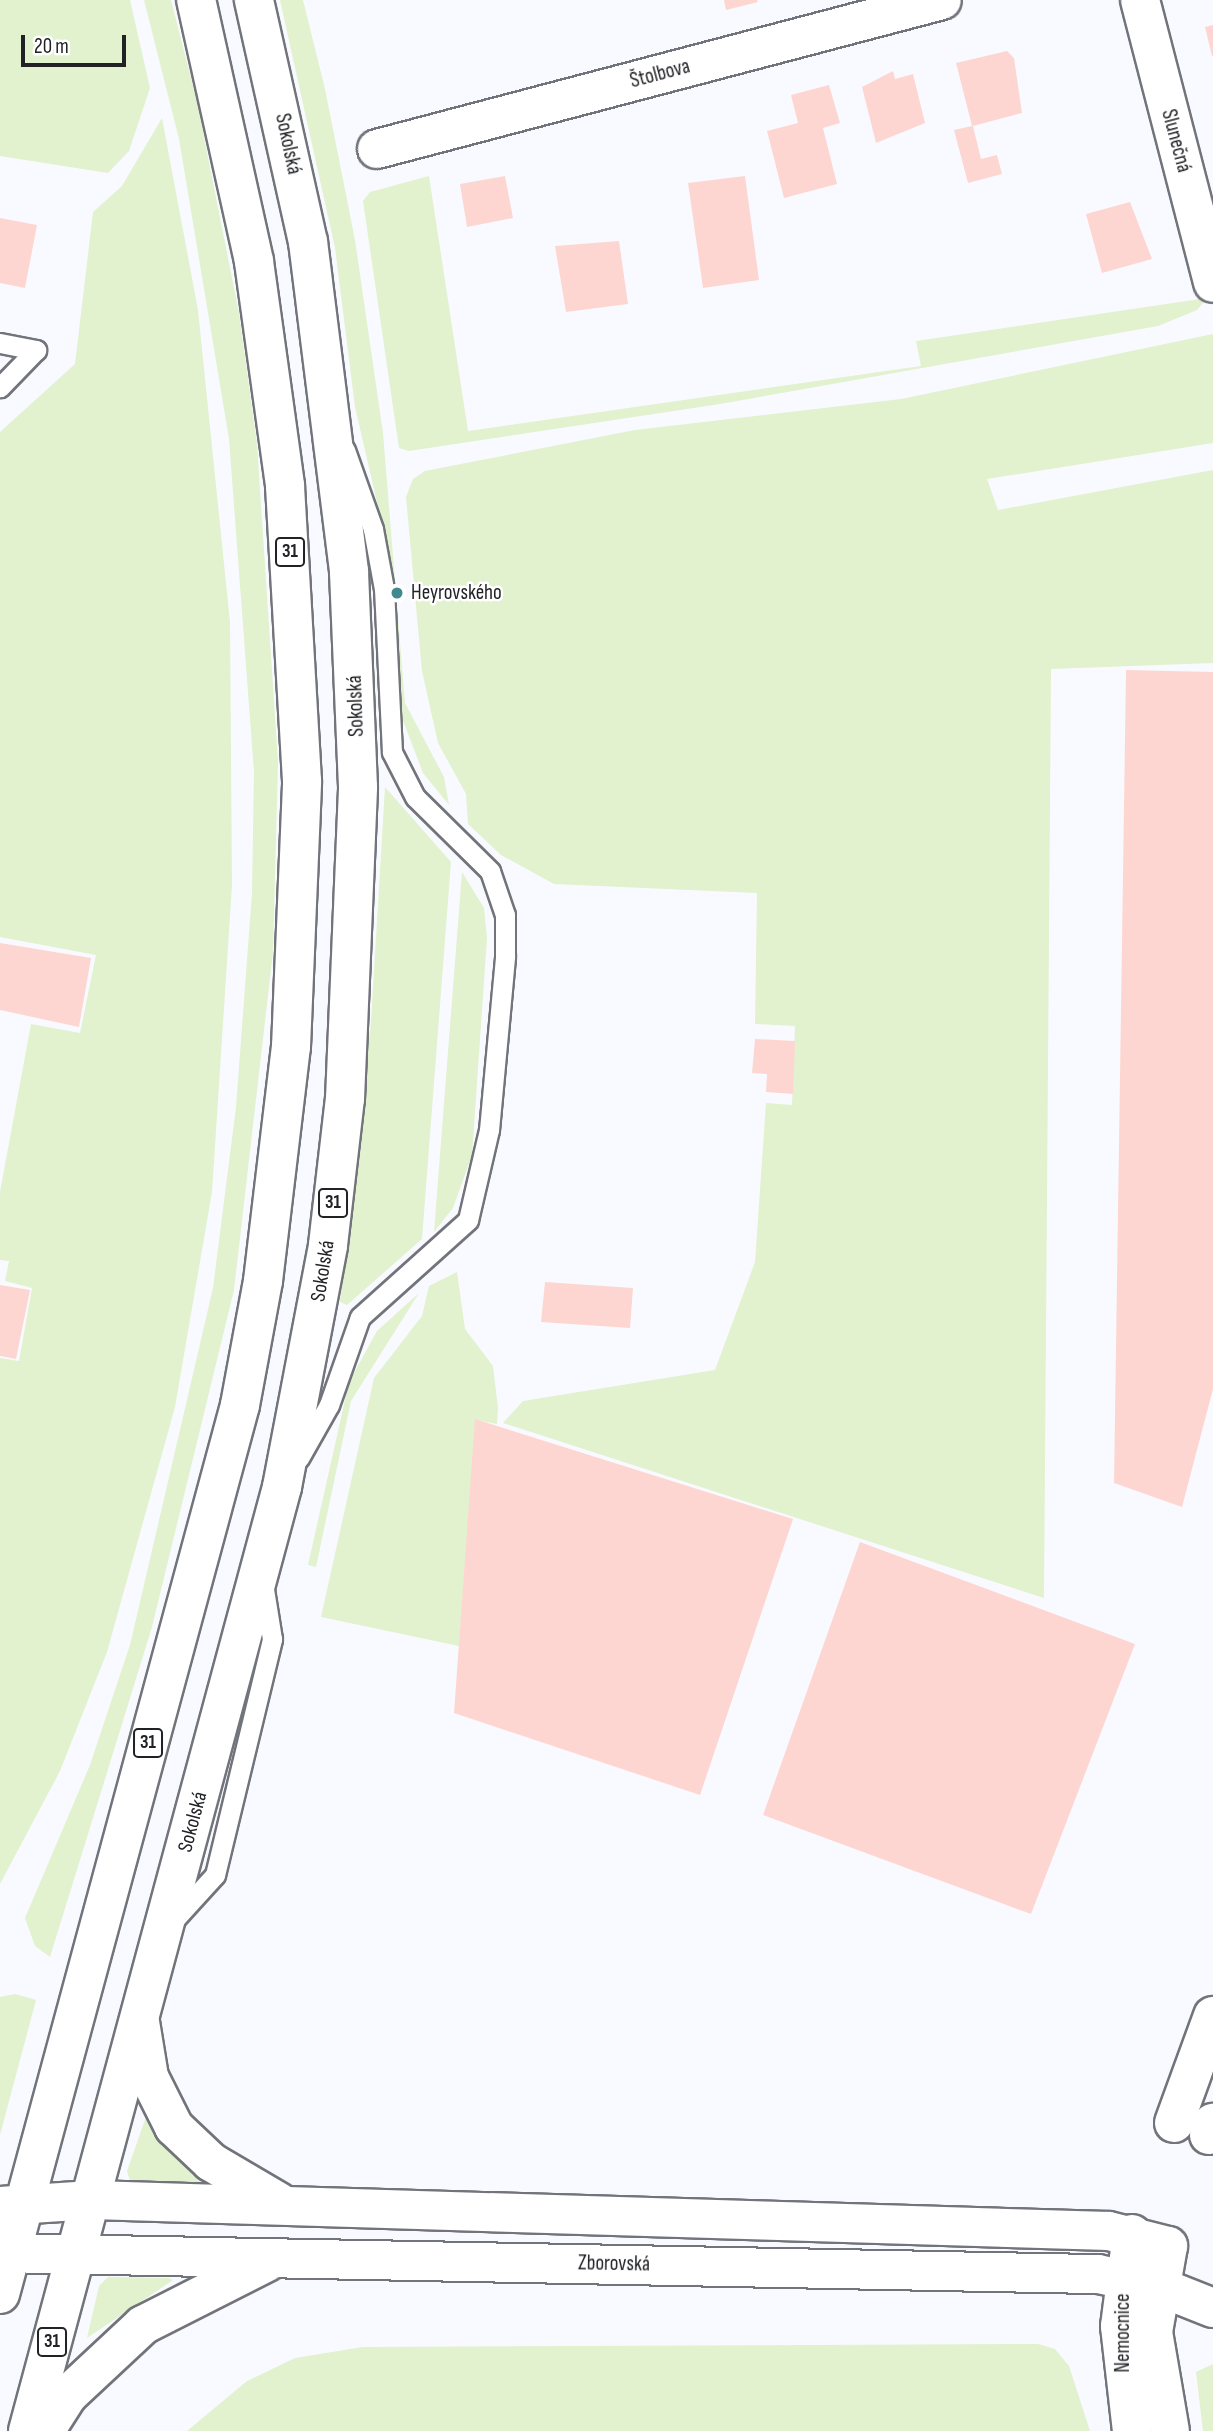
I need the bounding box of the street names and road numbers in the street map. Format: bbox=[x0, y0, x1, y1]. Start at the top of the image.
street label: Štolbova bbox=[627, 54, 693, 94]
street label: Slunečná bbox=[1155, 107, 1197, 175]
street label: Sokolská bbox=[269, 111, 307, 177]
road number: 31 bbox=[274, 537, 306, 568]
street label: Sokolská bbox=[342, 675, 370, 737]
road number: 31 bbox=[317, 1188, 349, 1218]
street label: Sokolská bbox=[306, 1239, 340, 1303]
road number: 31 bbox=[132, 1728, 164, 1758]
street label: Sokolská bbox=[173, 1789, 213, 1855]
street label: Zborovská bbox=[578, 2251, 650, 2277]
street label: Nemocnice bbox=[1110, 2293, 1136, 2373]
road number: 31 bbox=[36, 2326, 68, 2358]

